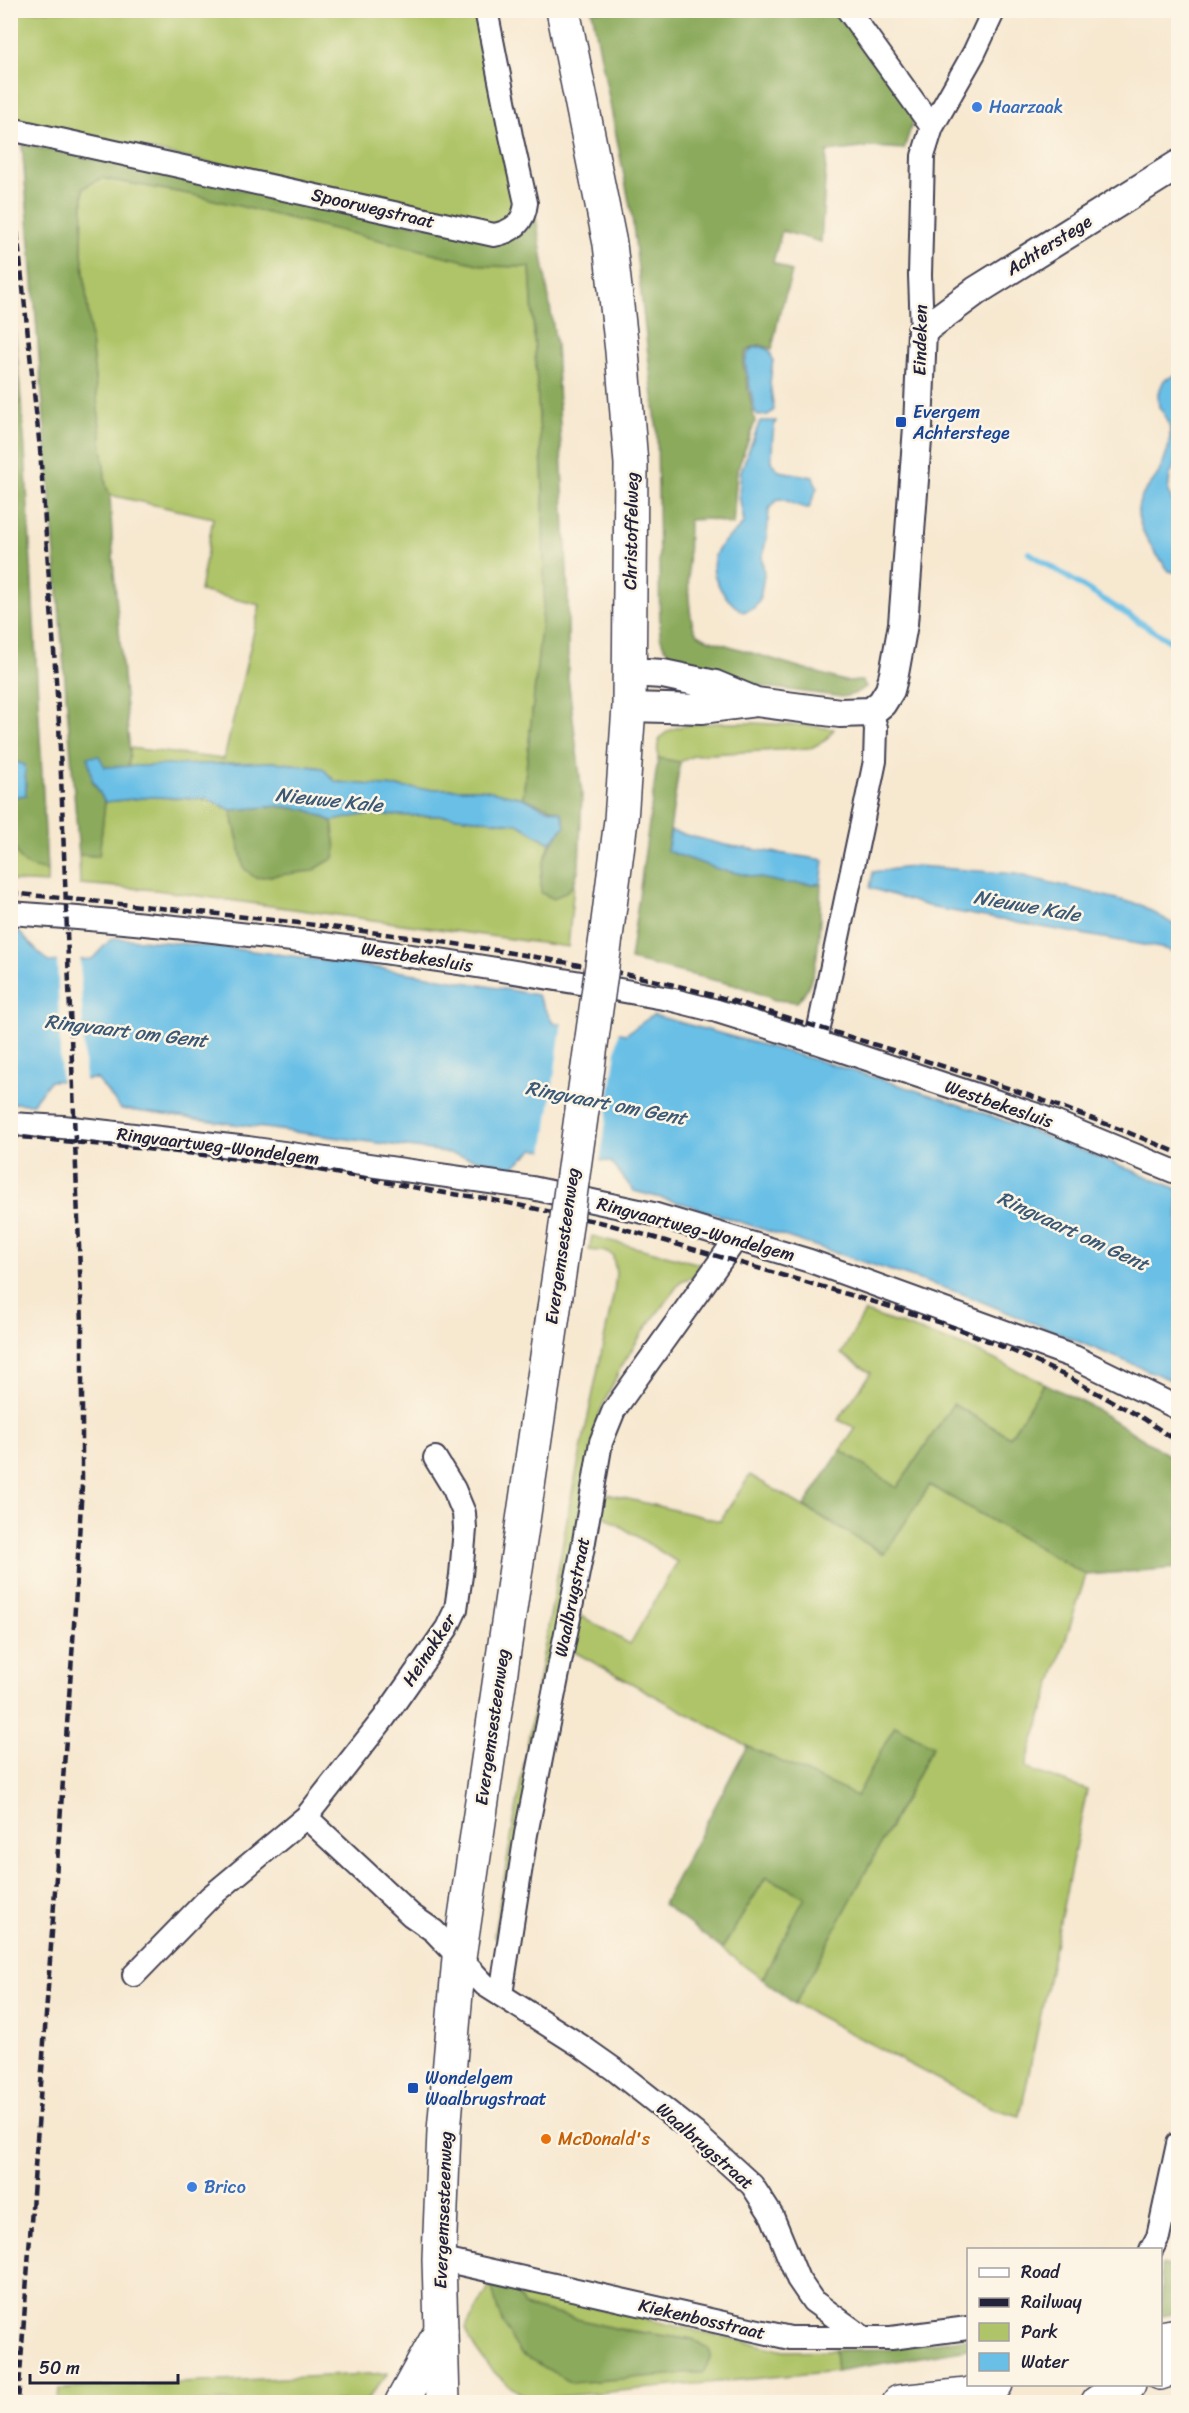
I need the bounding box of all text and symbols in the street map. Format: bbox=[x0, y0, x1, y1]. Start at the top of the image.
place label: Haarzaak bbox=[989, 91, 1063, 123]
marker: Haarzaak bbox=[970, 100, 984, 114]
street label: Spoorwegstraat bbox=[308, 178, 438, 238]
street label: Achterstege bbox=[999, 206, 1099, 285]
street label: Eindeken bbox=[903, 304, 937, 376]
place label: Evergem Achterstege bbox=[912, 396, 1010, 449]
marker: Evergem Achterstege bbox=[894, 415, 908, 429]
street label: Christoffelweg bbox=[614, 472, 648, 590]
water label: Nieuwe Kale bbox=[274, 777, 386, 823]
water label: Nieuwe Kale bbox=[971, 879, 1085, 933]
street label: Westbekesluis bbox=[359, 932, 476, 982]
water label: Ringvaart om Gent bbox=[43, 1004, 211, 1059]
water label: Ringvaart om Gent bbox=[523, 1070, 692, 1136]
street label: Westbekesluis bbox=[941, 1071, 1058, 1138]
street label: Ringvaartweg-Wondelgem bbox=[115, 1118, 321, 1174]
street label: Evergemsesteenweg bbox=[535, 1166, 589, 1326]
water label: Ringvaart om Gent bbox=[992, 1181, 1156, 1282]
street label: Ringvaartweg-Wondelgem bbox=[593, 1187, 799, 1271]
street label: Waalbrugstraat bbox=[545, 1534, 599, 1660]
street label: Heinakker bbox=[393, 1606, 465, 1693]
street label: Evergemsesteenweg bbox=[465, 1647, 519, 1807]
place label: Wondelgem Waalbrugstraat bbox=[425, 2062, 547, 2115]
marker: Wondelgem Waalbrugstraat bbox=[406, 2081, 420, 2095]
street label: Waalbrugstraat bbox=[649, 2094, 762, 2198]
place label: McDonald's bbox=[558, 2123, 651, 2155]
street label: Evergemsesteenweg bbox=[424, 2131, 462, 2289]
marker: McDonald's bbox=[539, 2132, 553, 2146]
place label: Brico bbox=[204, 2171, 246, 2203]
marker: Brico bbox=[185, 2180, 199, 2194]
legend bbox=[967, 2248, 1162, 2386]
text: Road bbox=[1021, 2256, 1061, 2288]
text: Railway bbox=[1021, 2286, 1083, 2318]
street label: Kiekenbosstraat bbox=[636, 2289, 769, 2349]
text: Park bbox=[1021, 2316, 1058, 2348]
text: Water bbox=[1021, 2346, 1070, 2378]
scale bar bbox=[30, 2347, 178, 2385]
text: 50 m bbox=[39, 2352, 80, 2384]

